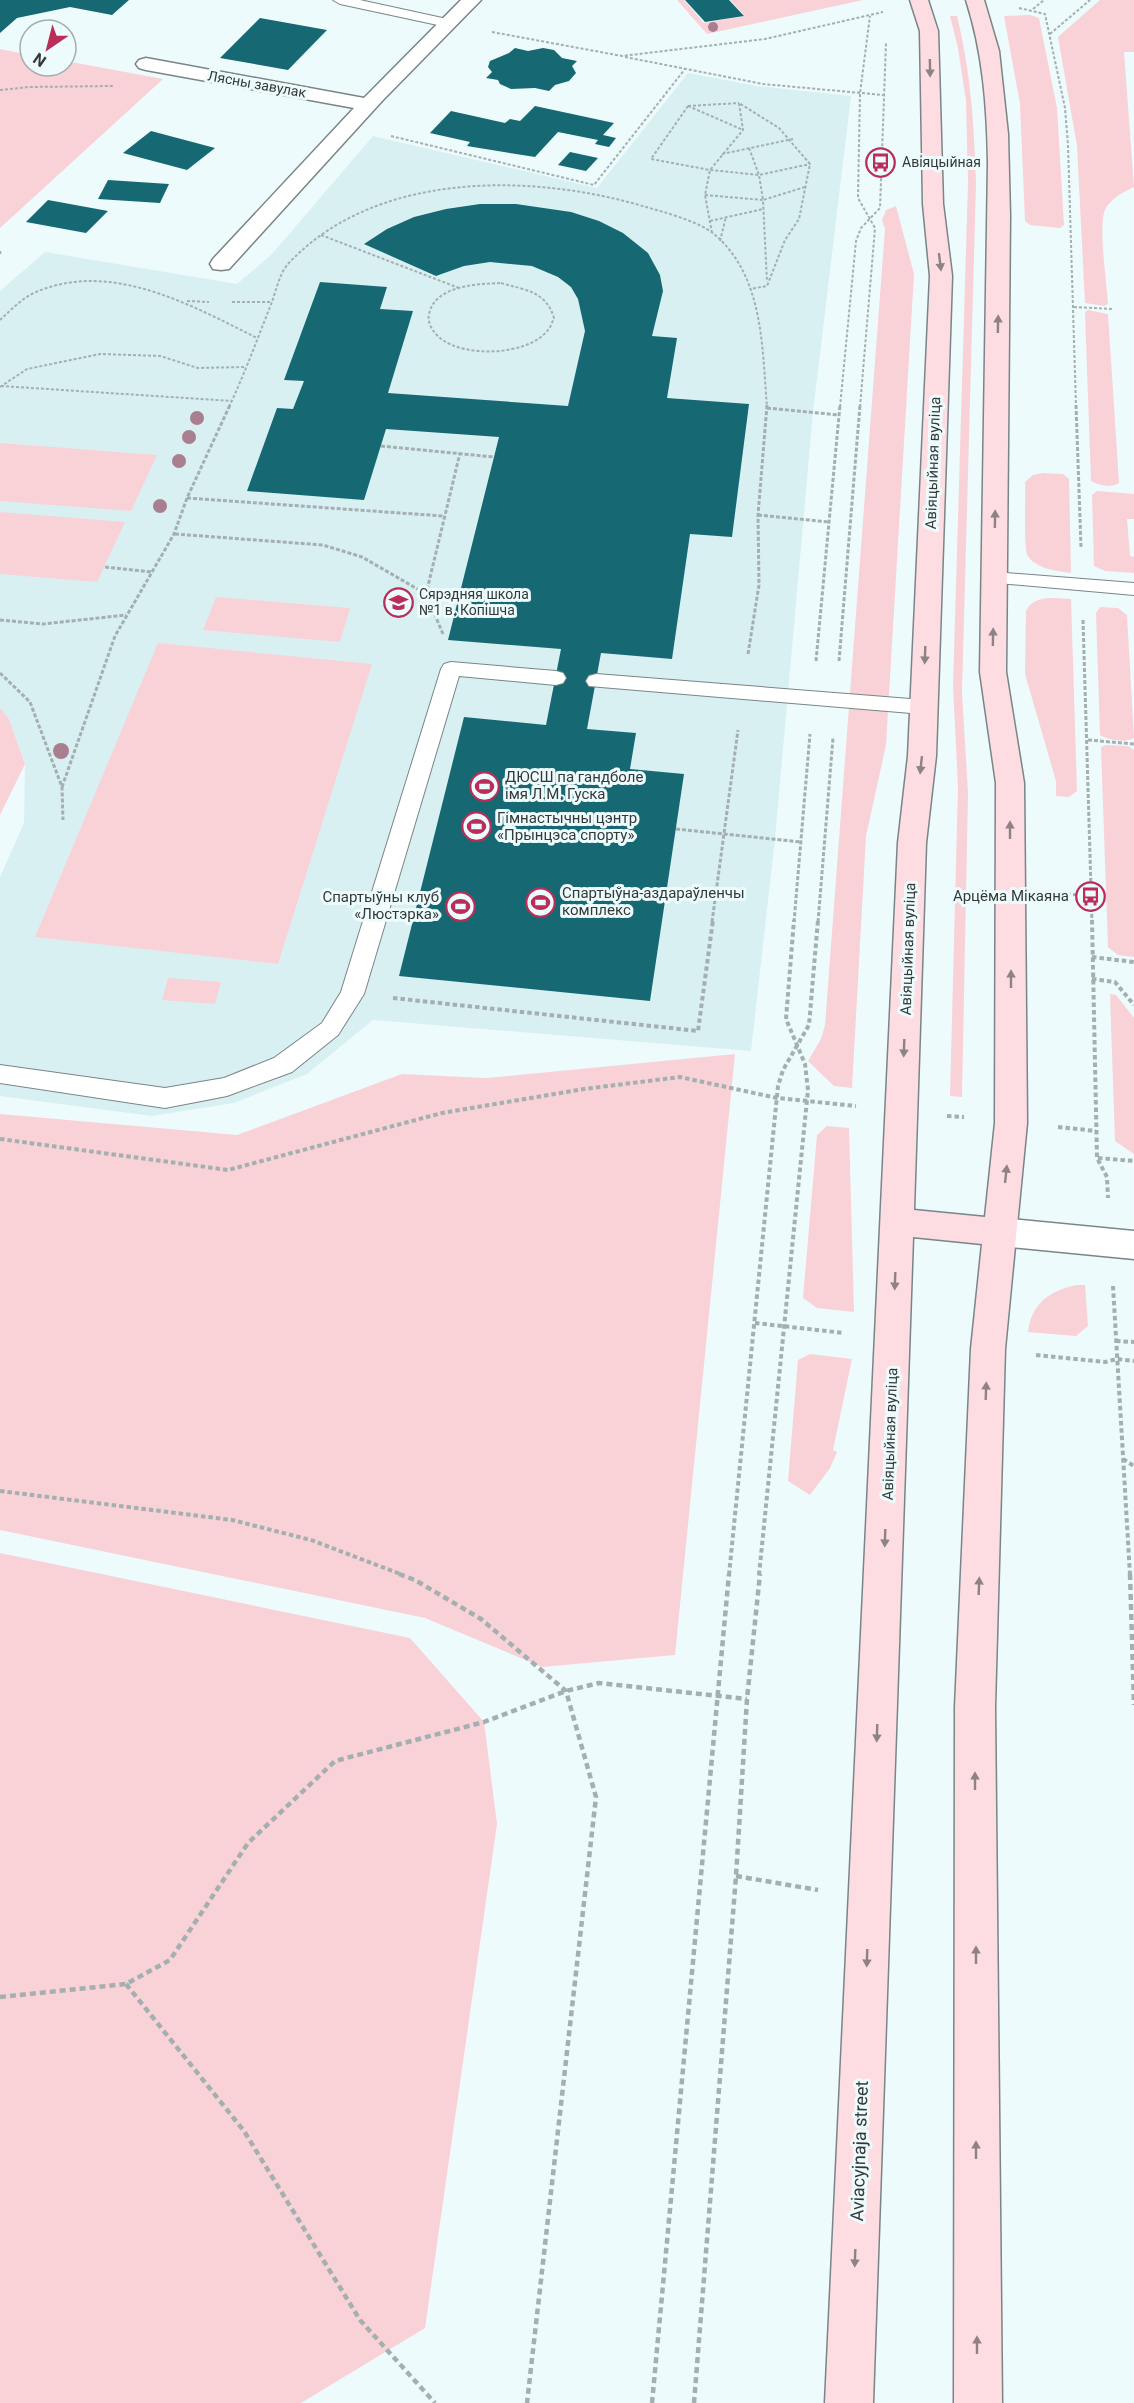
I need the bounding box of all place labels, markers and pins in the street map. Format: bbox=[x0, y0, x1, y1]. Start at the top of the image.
bus stop icon: Авіяцыйная bbox=[865, 146, 897, 178]
place label: Авіяцыйная bbox=[902, 154, 981, 170]
school or university icon: Сярэдняя школа №1 в. Копішча bbox=[382, 586, 414, 618]
place label: Сярэдняя школа №1 в. Копішча bbox=[419, 586, 529, 618]
place label: ДЮСШ па гандболе імя Л.М. Гуска bbox=[505, 768, 643, 803]
sports icon: ДЮСШ па гандболе імя Л.М. Гуска bbox=[468, 770, 500, 802]
place label: Гімнастычны цэнтр «Прынцэса спорту» bbox=[497, 809, 637, 844]
sports icon: Гімнастычны цэнтр «Прынцэса спорту» bbox=[460, 811, 492, 843]
bus stop icon: Арцёма Мікаяна bbox=[1074, 880, 1106, 912]
place label: Спартыўна-аздараўленчы комплекс bbox=[562, 884, 745, 919]
sports icon: Спартыўна-аздараўленчы комплекс bbox=[525, 886, 557, 918]
place label: Арцёма Мікаяна bbox=[953, 887, 1069, 905]
place label: Cпартыўны клуб «Люстэрка» bbox=[322, 888, 439, 923]
sports icon: Cпартыўны клуб «Люстэрка» bbox=[444, 890, 476, 922]

